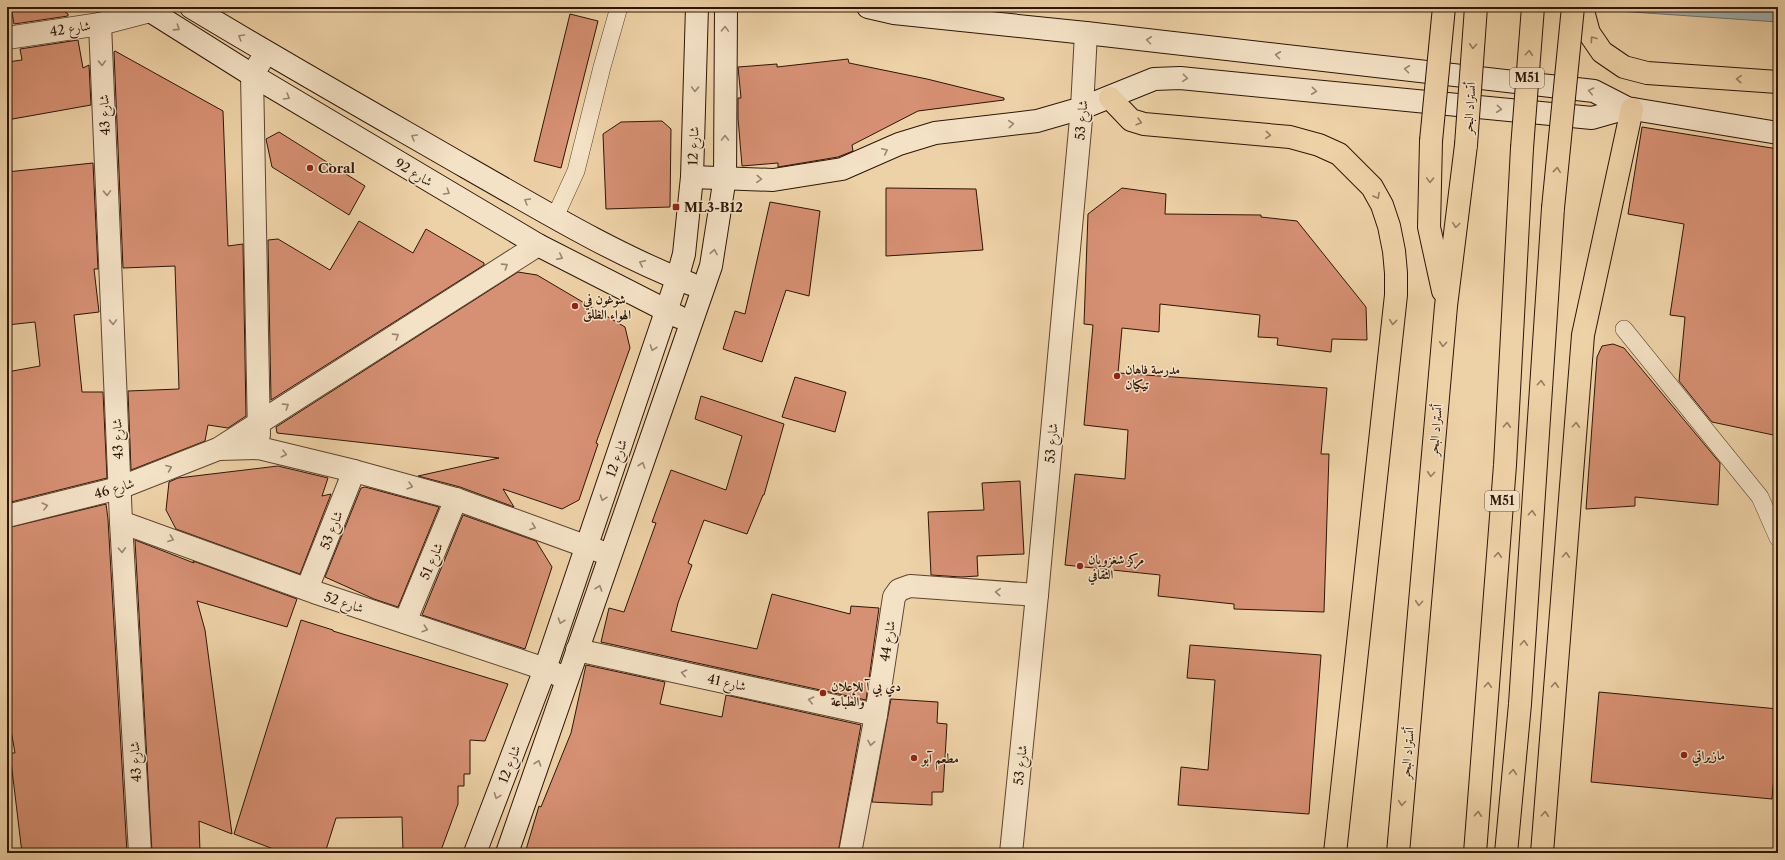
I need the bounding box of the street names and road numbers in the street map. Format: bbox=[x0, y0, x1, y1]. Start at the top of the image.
street label: شارع 42 bbox=[48, 17, 92, 43]
road number: M51 bbox=[1510, 68, 1544, 88]
street label: أتستراد البحر bbox=[1459, 81, 1480, 137]
street label: شارع 43 bbox=[95, 94, 117, 136]
street label: شارع 53 bbox=[1071, 99, 1095, 141]
street label: شارع 12 bbox=[684, 126, 706, 166]
street label: شارع 92 bbox=[390, 155, 436, 193]
street label: أتستراد البحر bbox=[1425, 403, 1446, 459]
street label: شارع 43 bbox=[108, 418, 130, 460]
street label: شارع 53 bbox=[1041, 422, 1065, 464]
street label: شارع 12 bbox=[602, 437, 634, 480]
street label: شارع 46 bbox=[92, 474, 137, 505]
road number: M51 bbox=[1485, 491, 1519, 511]
street label: شارع 53 bbox=[316, 508, 349, 553]
street label: شارع 51 bbox=[416, 540, 450, 583]
street label: شارع 52 bbox=[321, 588, 366, 620]
street label: شارع 44 bbox=[876, 619, 902, 663]
street label: شارع 41 bbox=[705, 670, 748, 698]
street label: أتستراد البحر bbox=[1397, 726, 1418, 782]
street label: شارع 43 bbox=[126, 741, 148, 783]
street label: شارع 12 bbox=[495, 743, 527, 787]
street label: شارع 53 bbox=[1010, 744, 1034, 786]

